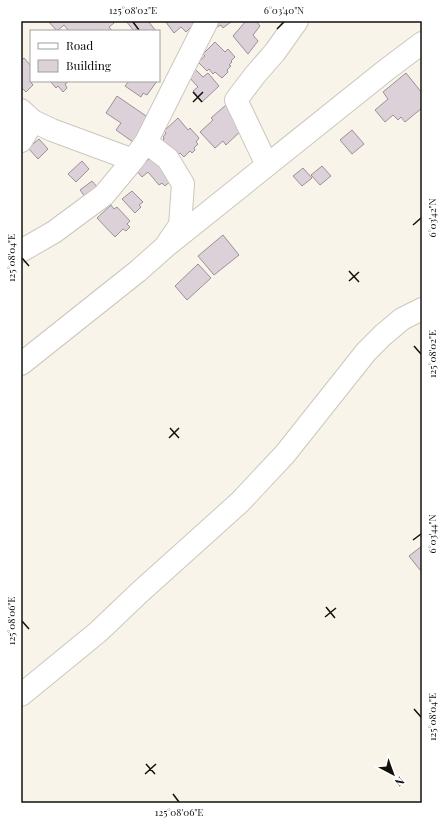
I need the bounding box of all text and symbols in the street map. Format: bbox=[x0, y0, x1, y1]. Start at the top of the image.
text: 125°08'02"E bbox=[109, 3, 157, 17]
text: 6°03'40"N bbox=[264, 3, 304, 17]
legend bbox=[30, 30, 160, 82]
text: Road bbox=[66, 37, 93, 53]
text: Building bbox=[66, 57, 112, 73]
text: 6°03'42"N bbox=[425, 198, 439, 238]
text: 125°08'04"E bbox=[4, 234, 18, 282]
text: 125°08'02"E bbox=[425, 330, 439, 378]
text: 6°03'44"N bbox=[425, 514, 439, 554]
text: 125°08'06"E bbox=[4, 597, 18, 645]
text: 125°08'04"E bbox=[425, 693, 439, 741]
north arrow bbox=[373, 754, 413, 794]
text: N bbox=[392, 774, 408, 790]
text: 125°08'06"E bbox=[155, 805, 203, 819]

